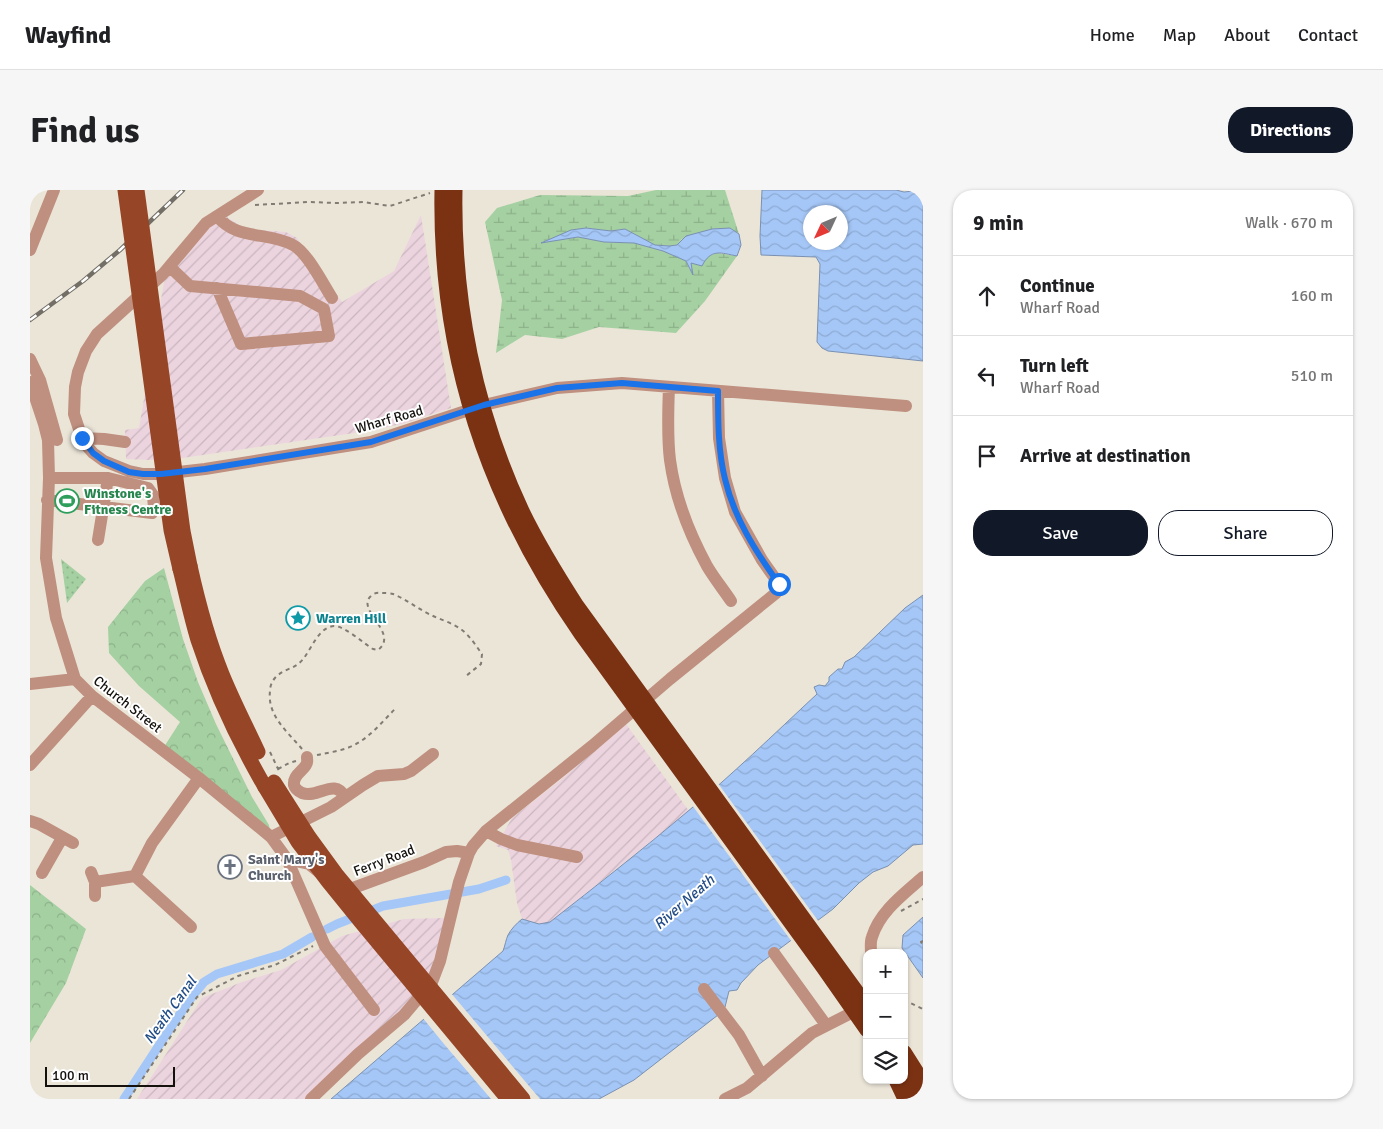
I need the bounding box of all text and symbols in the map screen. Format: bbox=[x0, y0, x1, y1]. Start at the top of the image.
text: Wayfind bbox=[25, 20, 111, 50]
text: Home bbox=[1090, 24, 1135, 46]
text: Map bbox=[1163, 24, 1196, 46]
text: About bbox=[1224, 24, 1270, 46]
text: Contact bbox=[1298, 24, 1358, 46]
button: Directions bbox=[1228, 107, 1353, 153]
text: Find us bbox=[30, 109, 140, 152]
north arrow bbox=[803, 205, 848, 250]
text: 9 min bbox=[973, 210, 1024, 236]
text: Walk · 670 m bbox=[1245, 213, 1333, 233]
text: Continue bbox=[1020, 274, 1095, 298]
icon: ahead bbox=[973, 282, 1001, 310]
text: 160 m bbox=[1291, 286, 1333, 306]
text: Wharf Road bbox=[1020, 298, 1100, 318]
text: Turn left bbox=[1020, 354, 1089, 378]
icon: left bbox=[973, 362, 1001, 390]
text: 510 m bbox=[1291, 366, 1333, 386]
text: Wharf Road bbox=[1020, 378, 1100, 398]
street label: Wharf Road bbox=[353, 402, 425, 437]
route end bbox=[71, 427, 94, 450]
icon: arrive bbox=[973, 442, 1001, 470]
text: Arrive at destination bbox=[1020, 444, 1191, 468]
place label: Winstone's Fitness Centre bbox=[84, 485, 172, 518]
sports icon: Winstone's Fitness Centre bbox=[54, 488, 80, 514]
button: Save bbox=[973, 510, 1148, 556]
button: Share bbox=[1158, 510, 1333, 556]
route start bbox=[768, 573, 791, 596]
place icon: Warren Hill bbox=[285, 605, 311, 631]
place label: Warren Hill bbox=[316, 610, 387, 627]
street label: Church Street bbox=[90, 672, 165, 737]
street label: Ferry Road bbox=[351, 841, 417, 880]
place label: Saint Mary's Church bbox=[248, 851, 324, 884]
church icon: Saint Mary's Church bbox=[217, 854, 243, 880]
water label: River Neath bbox=[650, 870, 719, 933]
map controls bbox=[863, 949, 908, 1084]
button: + bbox=[863, 949, 908, 994]
water label: Neath Canal bbox=[140, 972, 201, 1047]
button: − bbox=[863, 994, 908, 1039]
button: layers bbox=[863, 1039, 908, 1084]
scale bar bbox=[45, 1064, 175, 1087]
text: 100 m bbox=[52, 1067, 89, 1084]

